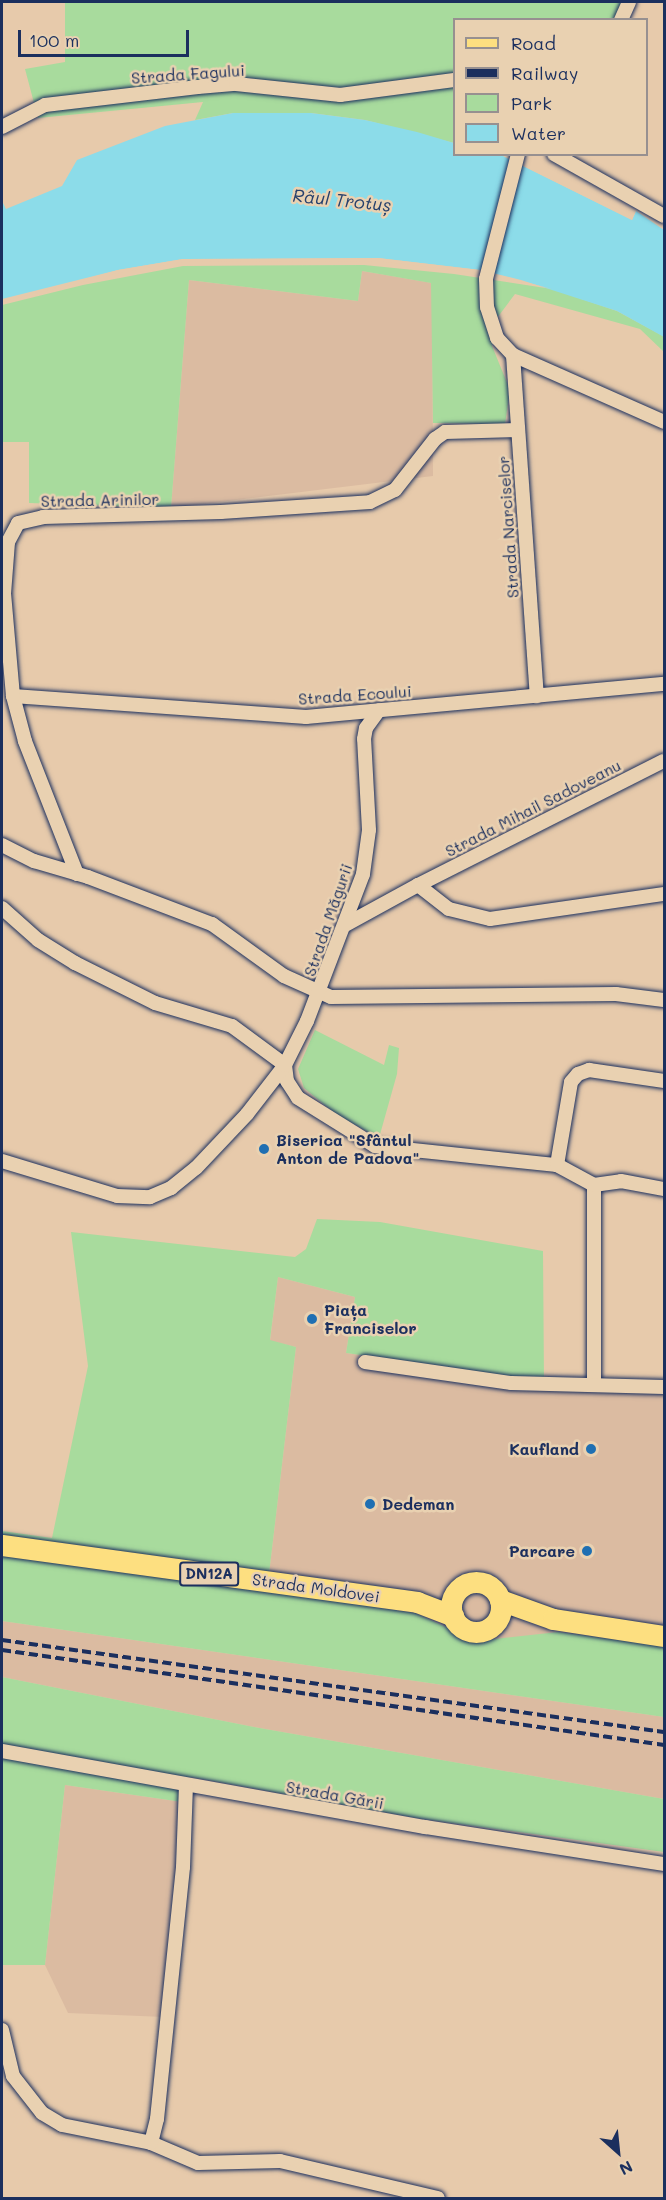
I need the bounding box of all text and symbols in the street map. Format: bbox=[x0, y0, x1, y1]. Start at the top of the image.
scale bar bbox=[21, 18, 192, 56]
legend bbox=[453, 18, 648, 156]
text: 100 m bbox=[29, 28, 79, 52]
text: Road bbox=[511, 31, 556, 55]
street label: Strada Fagului bbox=[131, 60, 245, 88]
text: Railway bbox=[511, 61, 578, 85]
text: Park bbox=[511, 91, 552, 115]
text: Water bbox=[511, 121, 566, 145]
water label: Râul Trotuș bbox=[292, 184, 392, 216]
street label: Strada Narciselor bbox=[493, 455, 523, 599]
street label: Strada Arinilor bbox=[41, 489, 159, 511]
street label: Strada Ecoului bbox=[298, 681, 412, 709]
street label: Strada Mihail Sadoveanu bbox=[442, 755, 624, 861]
street label: Strada Măgurii bbox=[300, 861, 356, 979]
place label: Biserica "Sfântul Anton de Padova" bbox=[276, 1130, 420, 1168]
marker: Biserica "Sfântul Anton de Padova" bbox=[257, 1142, 271, 1156]
place label: Piața Franciselor bbox=[324, 1300, 417, 1338]
marker: Piața Franciselor bbox=[305, 1312, 319, 1326]
place label: Kaufland bbox=[509, 1439, 579, 1459]
marker: Kaufland bbox=[584, 1442, 598, 1456]
place label: Dedeman bbox=[382, 1494, 454, 1514]
marker: Dedeman bbox=[363, 1497, 377, 1511]
place label: Parcare bbox=[509, 1541, 575, 1561]
marker: Parcare bbox=[580, 1544, 594, 1558]
road number: DN12A bbox=[179, 1562, 239, 1586]
street label: Strada Moldovei bbox=[251, 1570, 381, 1606]
street label: Strada Gării bbox=[285, 1777, 385, 1813]
north arrow bbox=[588, 2122, 648, 2182]
text: N bbox=[616, 2156, 637, 2181]

